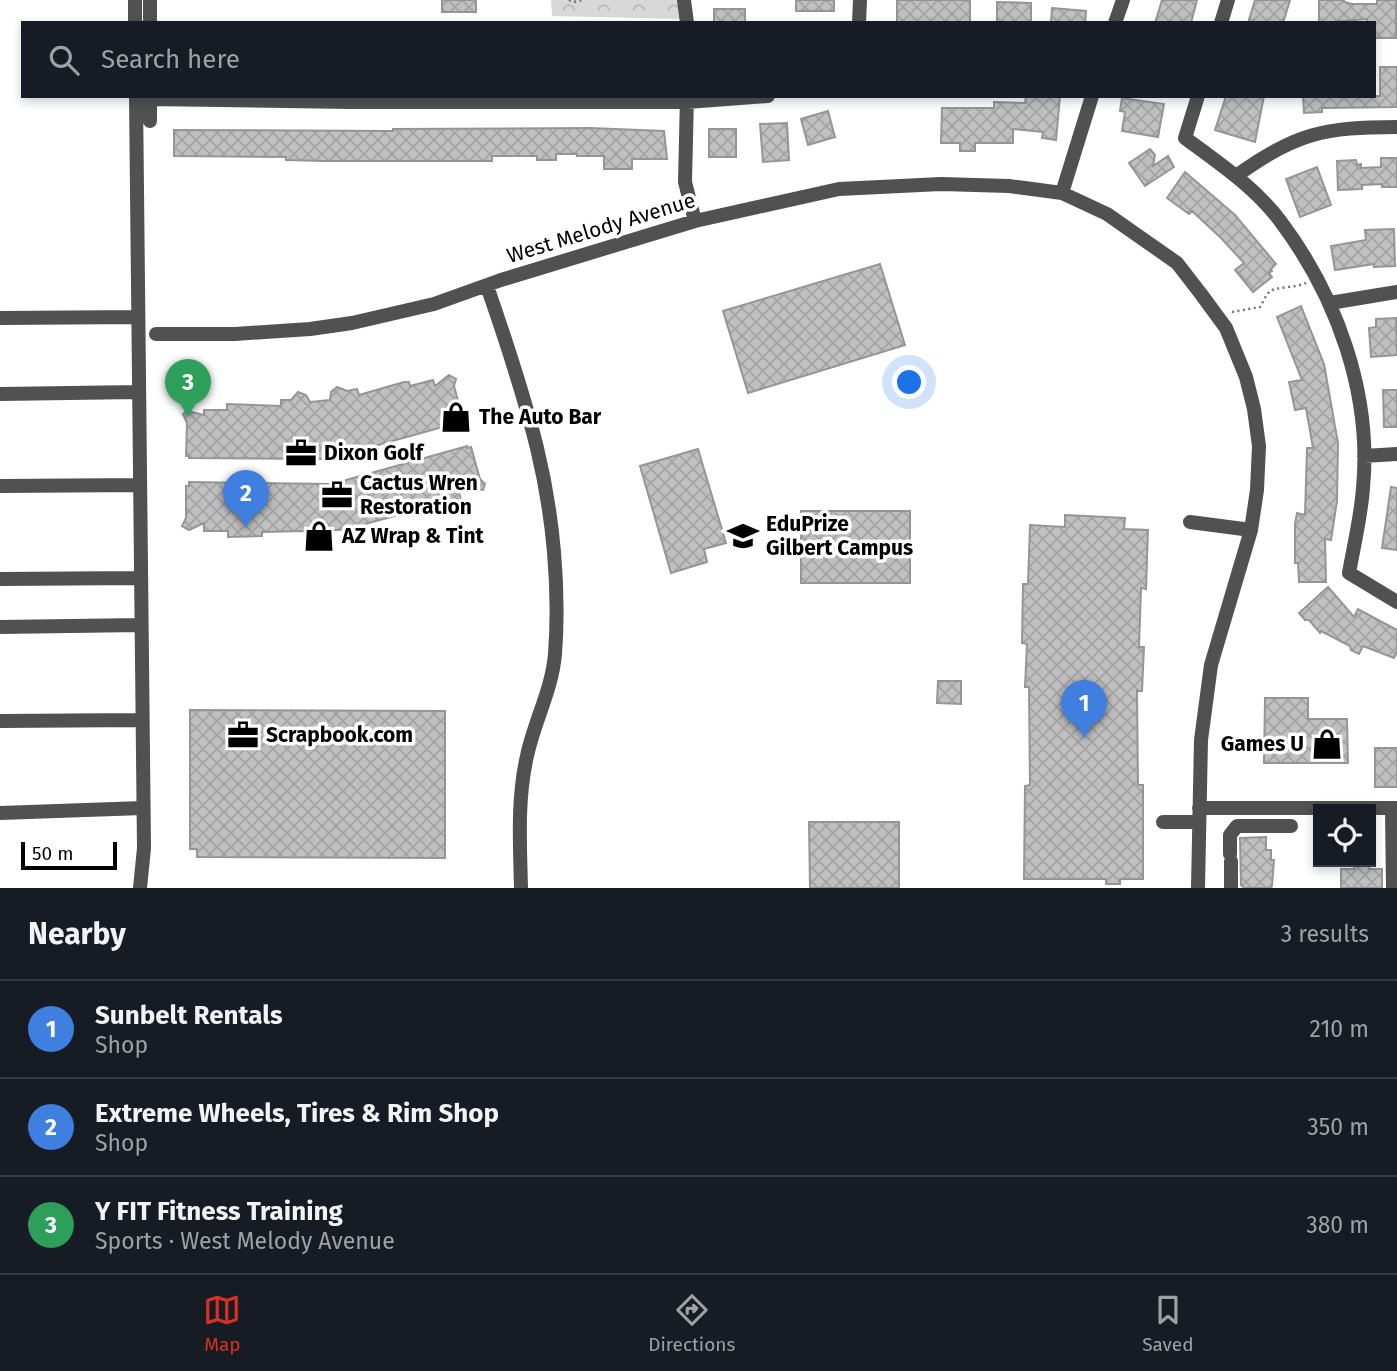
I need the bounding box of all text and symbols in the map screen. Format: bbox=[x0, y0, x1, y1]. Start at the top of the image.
search box bbox=[21, 21, 1376, 98]
icon: search bbox=[45, 41, 83, 79]
text: Search here bbox=[101, 44, 240, 75]
street label: West Melody Avenue bbox=[504, 187, 698, 269]
pin: 3 bbox=[165, 359, 211, 417]
your location bbox=[892, 365, 926, 399]
shop icon: The Auto Bar bbox=[439, 400, 473, 434]
place label: The Auto Bar bbox=[479, 404, 602, 430]
office icon: Dixon Golf bbox=[284, 436, 318, 470]
place label: Dixon Golf bbox=[324, 440, 425, 466]
pin: 2 bbox=[223, 470, 269, 528]
place label: Cactus Wren Restoration bbox=[360, 470, 478, 520]
office icon: Cactus Wren Restoration bbox=[320, 478, 354, 512]
place label: EduPrize Gilbert Campus bbox=[766, 511, 913, 561]
shop icon: AZ Wrap & Tint bbox=[302, 519, 336, 553]
school or university icon: EduPrize Gilbert Campus bbox=[726, 519, 760, 553]
place label: AZ Wrap & Tint bbox=[341, 523, 484, 549]
pin: 1 bbox=[1061, 680, 1107, 738]
office icon: Scrapbook.com bbox=[226, 718, 260, 752]
place label: Scrapbook.com bbox=[266, 722, 413, 748]
shop icon: Games U bbox=[1310, 727, 1344, 761]
place label: Games U bbox=[1221, 731, 1304, 757]
map controls bbox=[1313, 804, 1376, 867]
button: locate bbox=[1313, 804, 1376, 867]
scale bar bbox=[21, 839, 117, 871]
text: 50 m bbox=[32, 842, 73, 865]
text: Nearby bbox=[28, 916, 126, 952]
text: 3 results bbox=[1281, 920, 1369, 948]
text: Sunbelt Rentals bbox=[95, 1000, 283, 1031]
text: 1 bbox=[46, 1015, 56, 1043]
text: 210 m bbox=[1310, 1015, 1369, 1043]
text: Shop bbox=[95, 1031, 148, 1059]
text: Extreme Wheels, Tires & Rim Shop bbox=[95, 1098, 499, 1129]
text: 2 bbox=[45, 1113, 57, 1141]
text: 350 m bbox=[1307, 1113, 1369, 1141]
text: Shop bbox=[95, 1129, 148, 1157]
text: Y FIT Fitness Training bbox=[95, 1196, 343, 1227]
text: 3 bbox=[45, 1211, 57, 1239]
text: 380 m bbox=[1306, 1211, 1369, 1239]
text: Sports · West Melody Avenue bbox=[95, 1227, 395, 1255]
tab: Map bbox=[203, 1291, 241, 1356]
tab: Directions bbox=[648, 1291, 735, 1356]
tab: Saved bbox=[1142, 1291, 1194, 1356]

